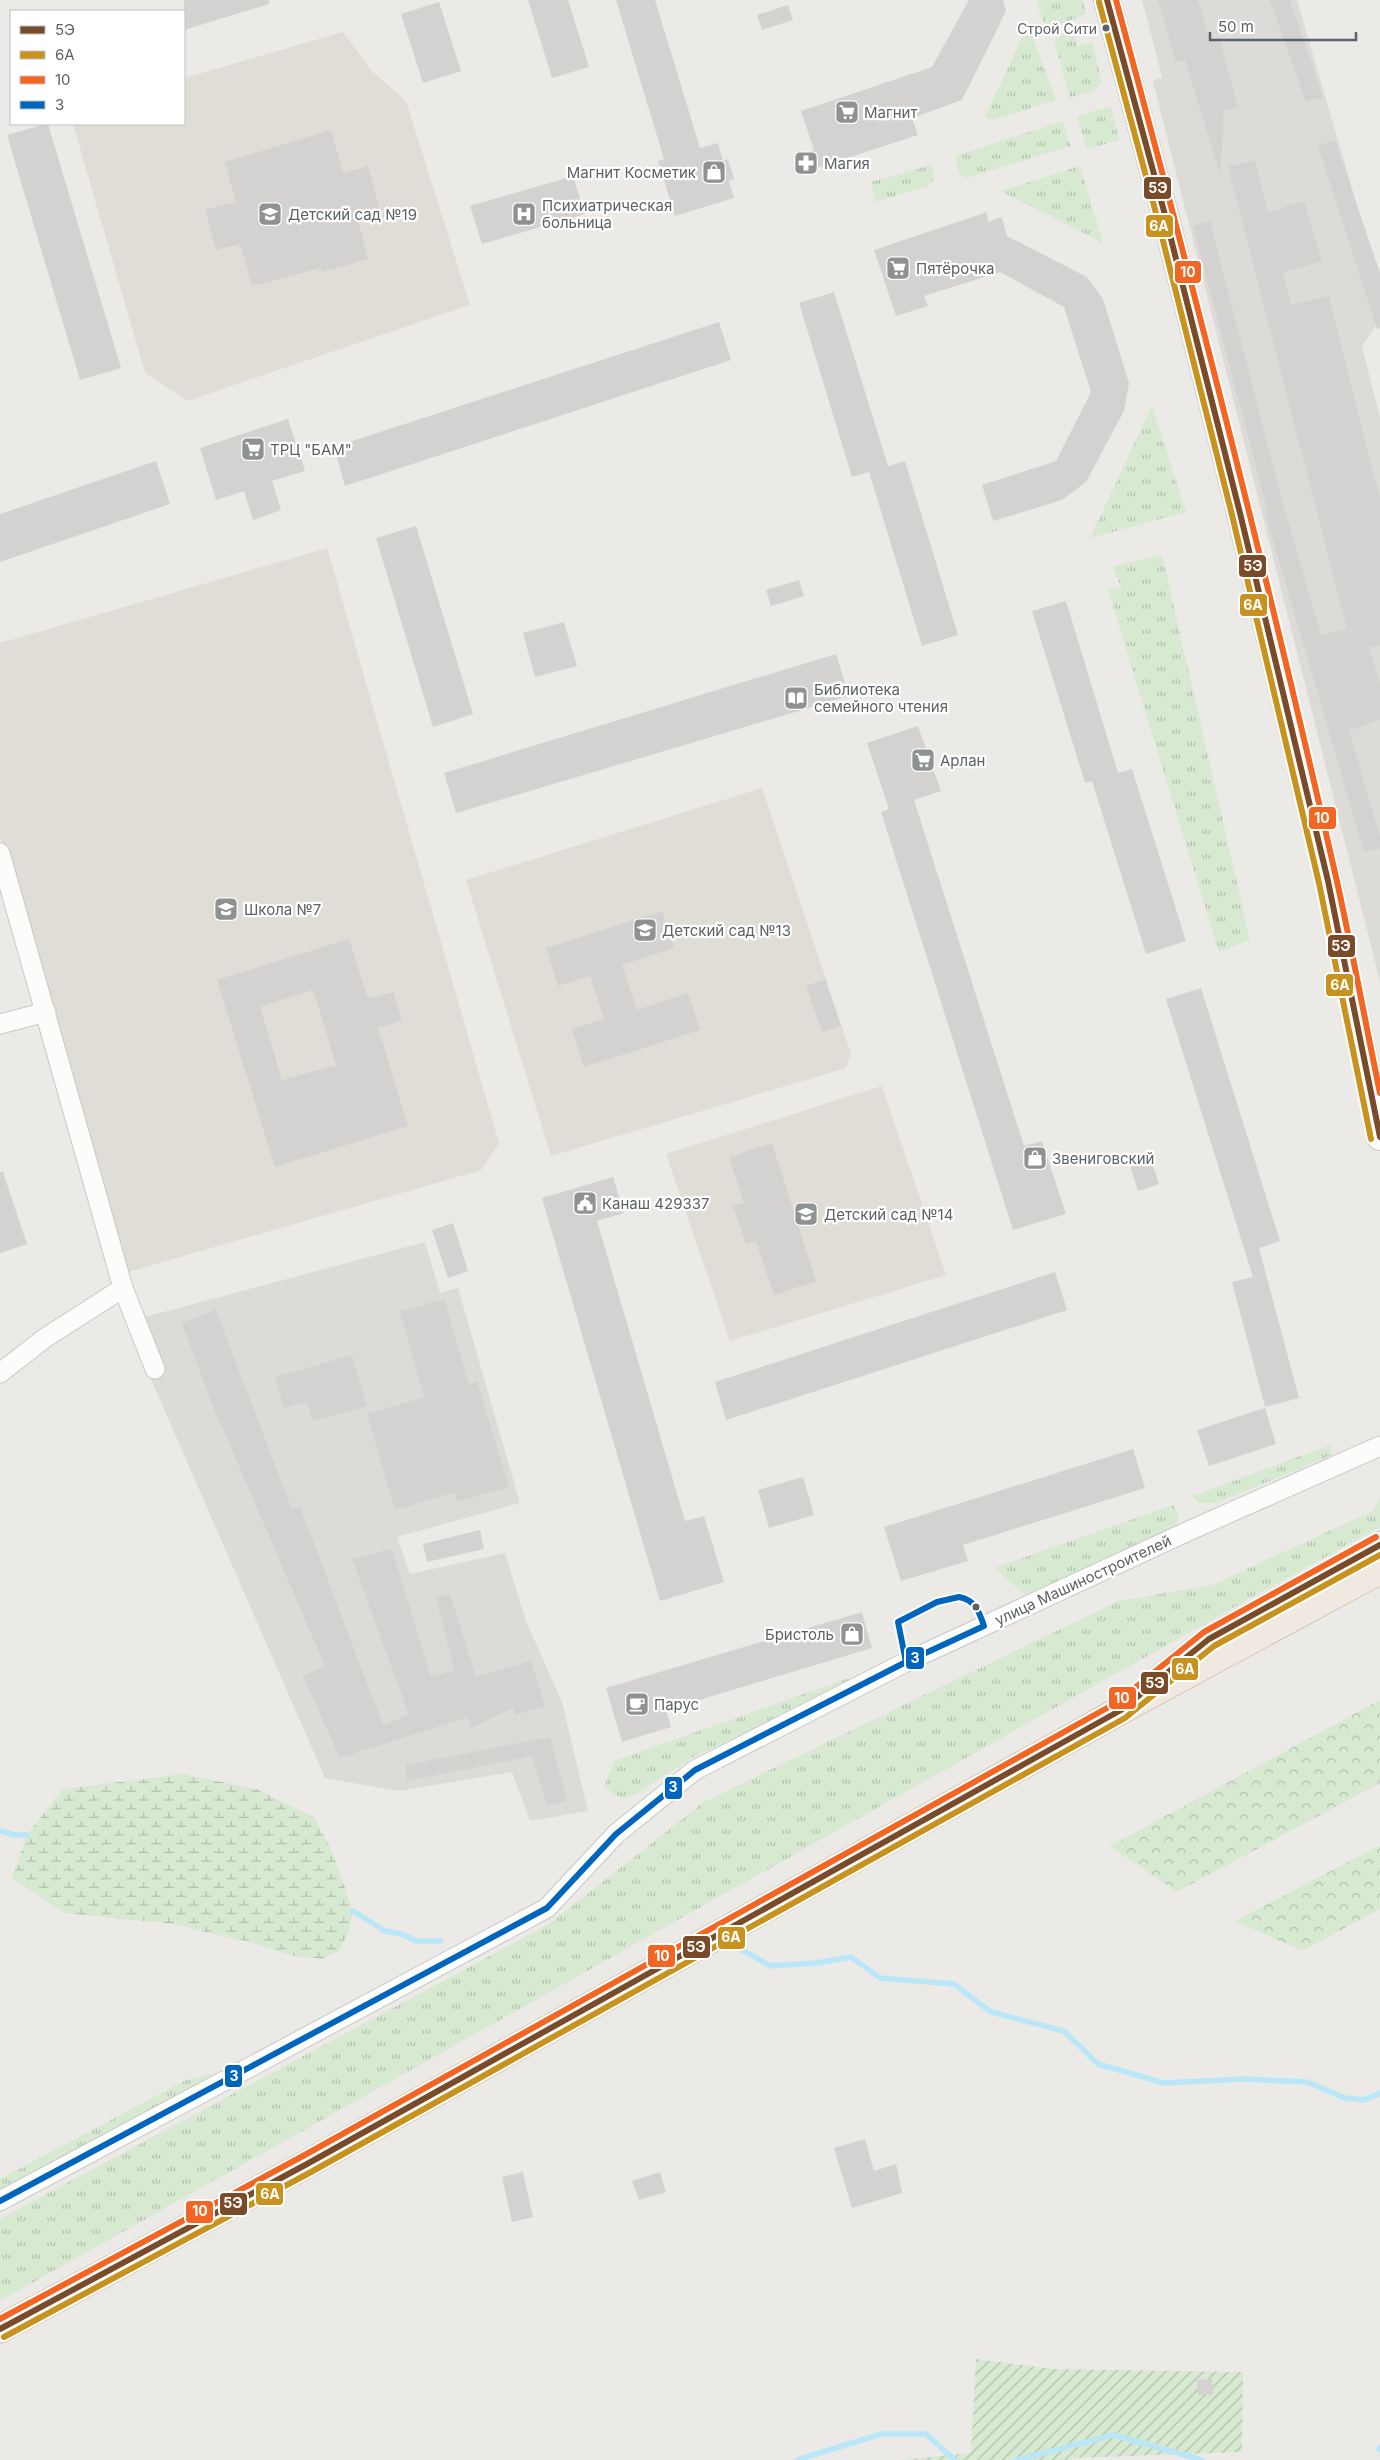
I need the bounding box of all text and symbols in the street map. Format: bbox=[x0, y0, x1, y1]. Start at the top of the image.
legend bbox=[10, 10, 185, 125]
scale bar bbox=[1210, 10, 1356, 42]
text: 50 m bbox=[1218, 17, 1254, 36]
text: 5Э bbox=[55, 20, 75, 39]
place label: Строй Сити bbox=[1017, 20, 1097, 37]
marker: Строй Сити bbox=[1101, 23, 1111, 33]
text: 6А bbox=[55, 45, 75, 64]
text: 10 bbox=[55, 70, 71, 89]
text: 3 bbox=[55, 95, 64, 114]
supermarket icon: Магнит bbox=[834, 99, 860, 125]
place label: Магнит bbox=[864, 103, 917, 122]
pharmacy icon: Магия bbox=[793, 150, 819, 176]
place label: Магия bbox=[824, 154, 870, 173]
shop icon: Магнит Косметик bbox=[701, 159, 727, 185]
place label: Магнит Косметик bbox=[567, 163, 696, 182]
line badge: 5Э bbox=[1143, 176, 1172, 200]
text: 5Э bbox=[1148, 179, 1168, 196]
place label: Психиатрическая больница bbox=[542, 196, 672, 232]
school or university icon: Детский сад №19 bbox=[257, 201, 283, 227]
hospital icon: Психиатрическая больница bbox=[511, 201, 537, 227]
place label: Детский сад №19 bbox=[288, 205, 417, 224]
line badge: 6А bbox=[1145, 214, 1174, 238]
text: 6А bbox=[1149, 217, 1169, 234]
supermarket icon: Пятёрочка bbox=[885, 255, 911, 281]
place label: Пятёрочка bbox=[916, 259, 995, 278]
line badge: 10 bbox=[1174, 260, 1202, 284]
text: 10 bbox=[1180, 263, 1196, 280]
supermarket icon: ТРЦ "БАМ" bbox=[240, 436, 266, 462]
place label: ТРЦ "БАМ" bbox=[270, 440, 352, 459]
line badge: 5Э bbox=[1238, 554, 1267, 578]
text: 5Э bbox=[1243, 557, 1263, 574]
line badge: 6А bbox=[1239, 593, 1268, 617]
text: 6А bbox=[1243, 596, 1263, 613]
place label: Библиотека семейного чтения bbox=[814, 680, 948, 716]
library icon: Библиотека семейного чтения bbox=[783, 685, 809, 711]
supermarket icon: Арлан bbox=[910, 747, 936, 773]
place label: Арлан bbox=[940, 751, 985, 770]
line badge: 10 bbox=[1308, 806, 1337, 830]
text: 10 bbox=[1314, 809, 1330, 826]
school or university icon: Школа №7 bbox=[213, 896, 239, 922]
place label: Школа №7 bbox=[244, 900, 321, 919]
school or university icon: Детский сад №13 bbox=[632, 917, 658, 943]
place label: Детский сад №13 bbox=[662, 921, 791, 940]
line badge: 5Э bbox=[1327, 934, 1356, 958]
text: 5Э bbox=[1331, 937, 1351, 954]
line badge: 6А bbox=[1325, 973, 1354, 997]
text: 6А bbox=[1330, 976, 1350, 993]
shop icon: Звениговский bbox=[1022, 1145, 1048, 1171]
place label: Звениговский bbox=[1052, 1149, 1154, 1168]
public building icon: Канаш 429337 bbox=[572, 1190, 598, 1216]
place label: Канаш 429337 bbox=[602, 1194, 710, 1213]
school or university icon: Детский сад №14 bbox=[793, 1201, 819, 1227]
place label: Детский сад №14 bbox=[824, 1205, 953, 1224]
street label: улица Машиностроителей bbox=[992, 1531, 1174, 1629]
unlabelled marker bbox=[971, 1602, 981, 1612]
shop icon: Бристоль bbox=[839, 1621, 865, 1647]
place label: Бристоль bbox=[765, 1625, 834, 1644]
line badge: 3 bbox=[905, 1646, 925, 1670]
text: 3 bbox=[910, 1649, 920, 1666]
line badge: 6А bbox=[1171, 1657, 1199, 1681]
text: 6А bbox=[1175, 1660, 1195, 1677]
line badge: 5Э bbox=[1140, 1671, 1169, 1695]
text: 5Э bbox=[1145, 1674, 1165, 1691]
line badge: 10 bbox=[1108, 1686, 1137, 1710]
text: 10 bbox=[1114, 1689, 1130, 1706]
cafe icon: Парус bbox=[624, 1691, 650, 1717]
place label: Парус bbox=[654, 1695, 699, 1714]
line badge: 3 bbox=[664, 1776, 683, 1800]
text: 3 bbox=[668, 1778, 678, 1795]
line badge: 6А bbox=[717, 1926, 746, 1950]
text: 6А bbox=[721, 1928, 741, 1945]
line badge: 5Э bbox=[682, 1935, 711, 1959]
text: 5Э bbox=[686, 1938, 706, 1955]
line badge: 10 bbox=[647, 1944, 676, 1968]
text: 10 bbox=[654, 1947, 670, 1964]
line badge: 3 bbox=[224, 2064, 243, 2088]
text: 3 bbox=[229, 2067, 239, 2084]
line badge: 6А bbox=[255, 2182, 284, 2206]
text: 6А bbox=[260, 2185, 280, 2202]
line badge: 5Э bbox=[219, 2192, 248, 2216]
text: 5Э bbox=[223, 2194, 243, 2211]
line badge: 10 bbox=[185, 2200, 214, 2224]
text: 10 bbox=[192, 2202, 208, 2219]

